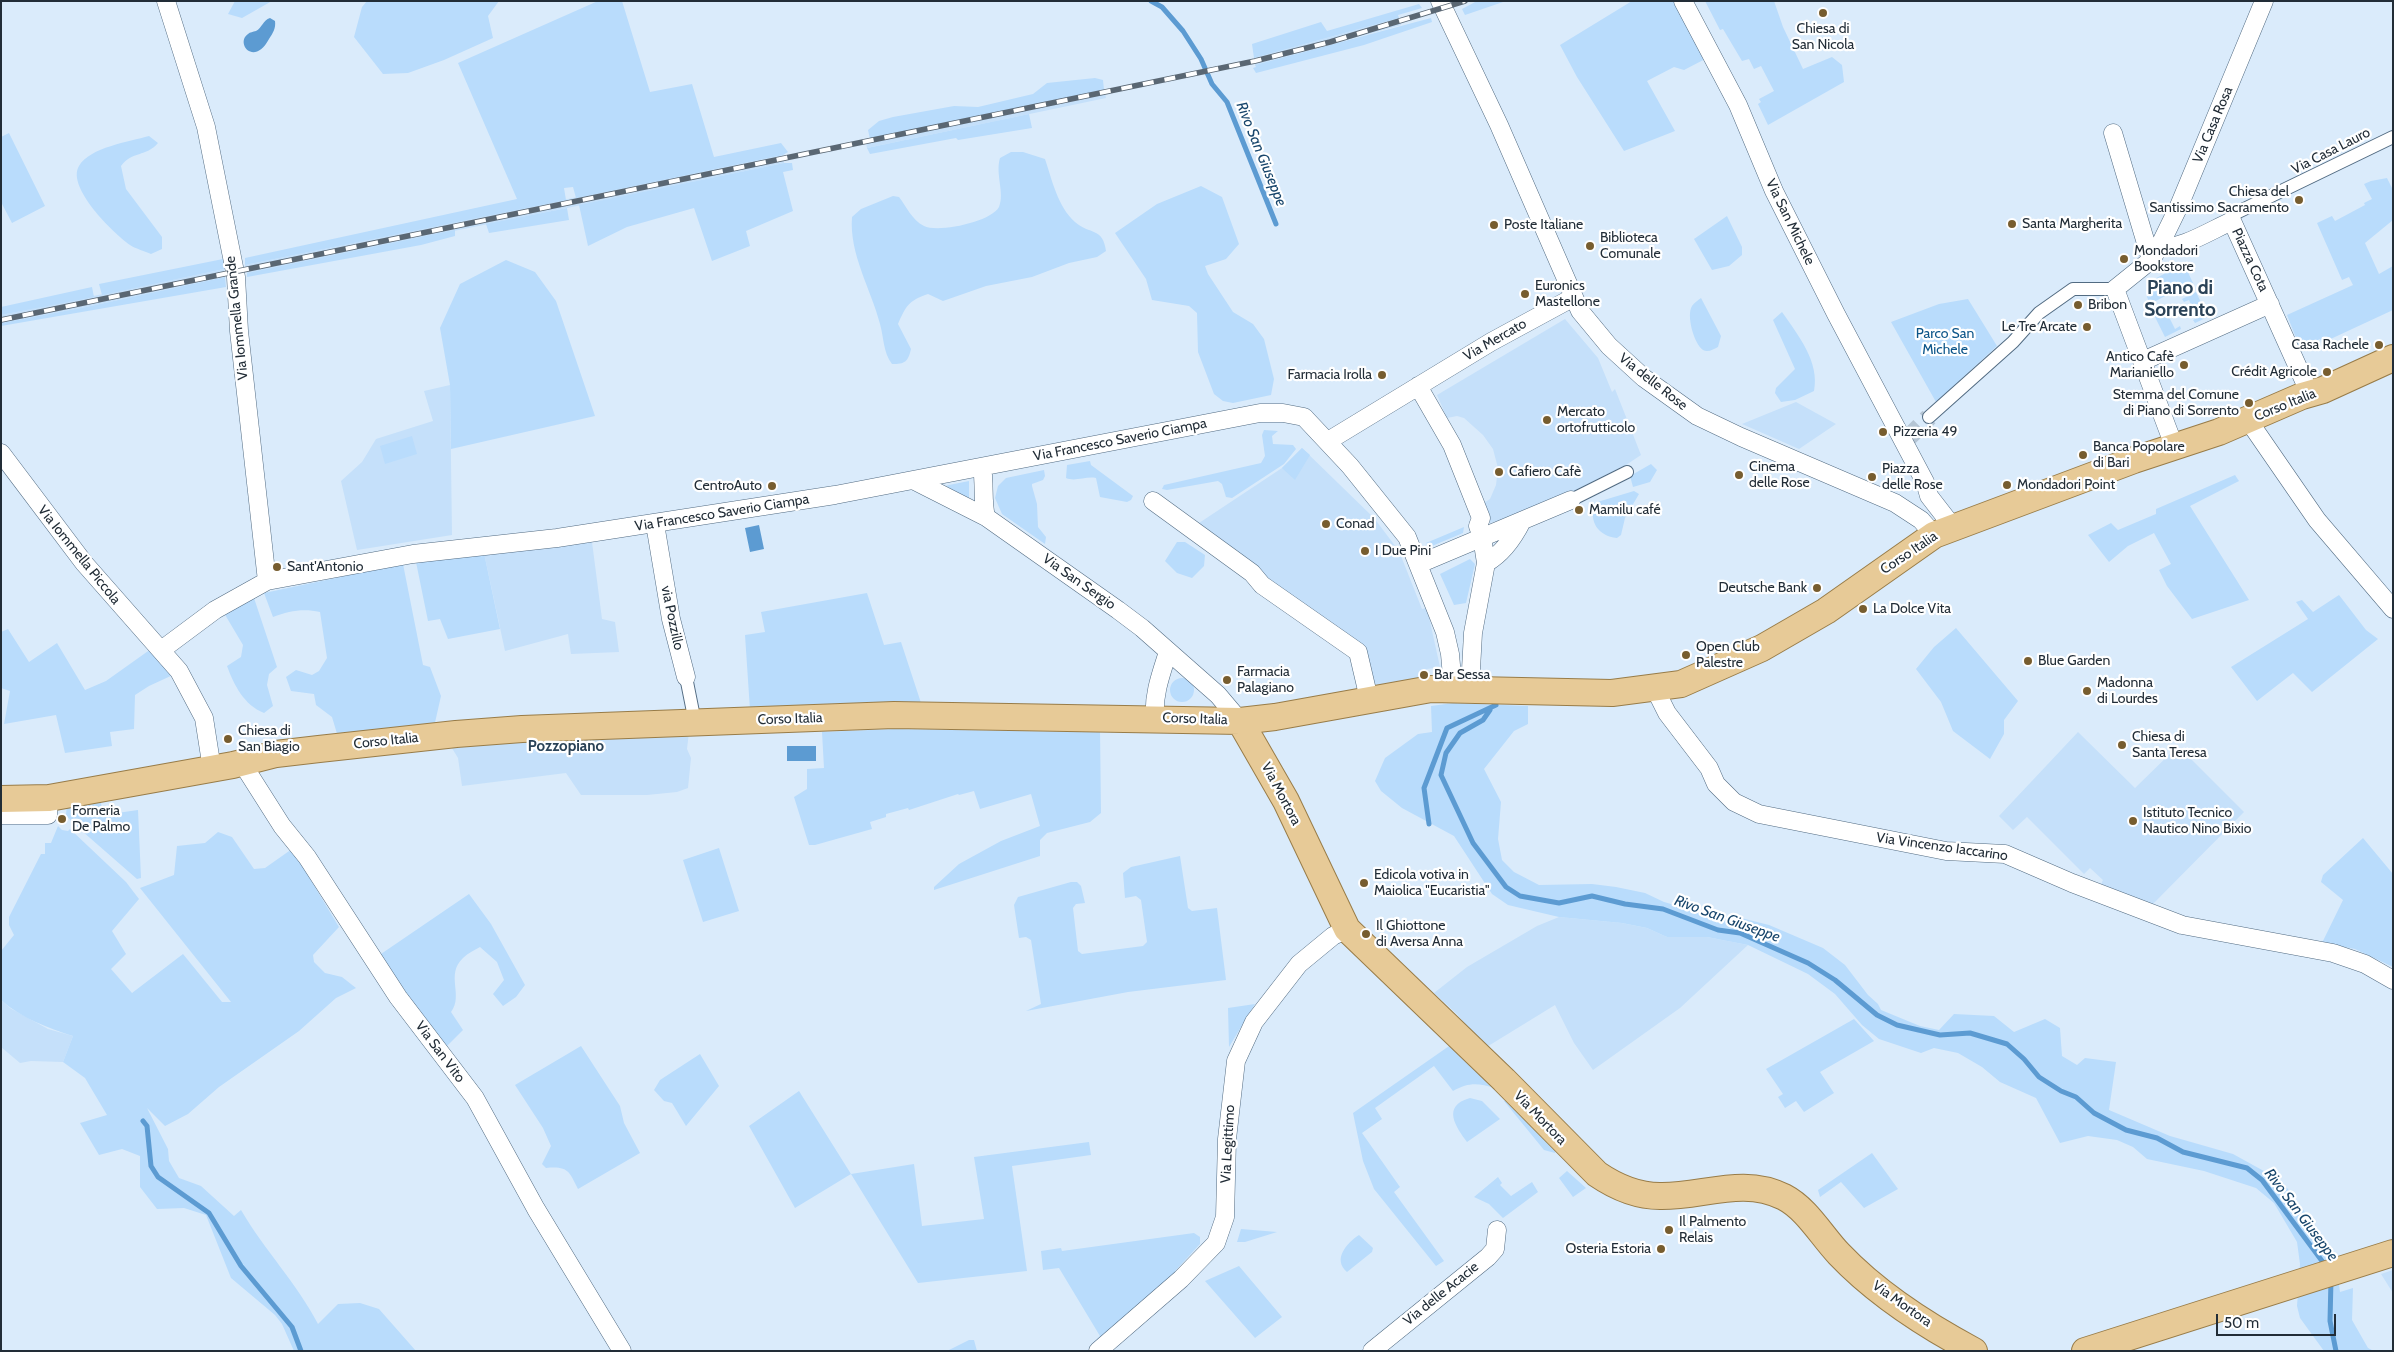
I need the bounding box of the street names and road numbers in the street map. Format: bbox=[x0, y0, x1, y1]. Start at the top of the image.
street label: Via Casa Rosa bbox=[2189, 84, 2237, 166]
street label: Via Casa Lauro bbox=[2289, 124, 2373, 178]
street label: Via San Michele bbox=[1762, 176, 1818, 268]
street label: Piazza Cota bbox=[2228, 226, 2272, 294]
street label: Via Iommella Grande bbox=[222, 255, 252, 381]
street label: Via Mercato bbox=[1461, 315, 1529, 365]
street label: Via delle Rose bbox=[1615, 350, 1691, 414]
street label: Corso Italia bbox=[2252, 385, 2318, 425]
street label: Via Francesco Saverio Ciampa bbox=[1032, 415, 1208, 465]
street label: Via Francesco Saverio Ciampa bbox=[634, 491, 810, 535]
street label: Via Iommella Piccola bbox=[34, 502, 124, 608]
street label: Corso Italia bbox=[1877, 528, 1941, 578]
street label: Via San Sergio bbox=[1039, 551, 1119, 613]
street label: via Pozzillo bbox=[657, 584, 687, 652]
street label: Corso Italia bbox=[757, 709, 823, 729]
street label: Corso Italia bbox=[1162, 709, 1228, 729]
street label: Corso Italia bbox=[353, 729, 419, 753]
street label: Via Mortora bbox=[1257, 760, 1305, 828]
street label: Via Vincenzo Iaccarino bbox=[1875, 829, 2009, 865]
street label: Via San Vito bbox=[412, 1018, 468, 1086]
street label: Via Mortora bbox=[1510, 1087, 1570, 1149]
street label: Via Legittimo bbox=[1218, 1104, 1238, 1184]
street label: Via delle Acacie bbox=[1400, 1259, 1482, 1329]
street label: Via Mortora bbox=[1869, 1277, 1935, 1331]

